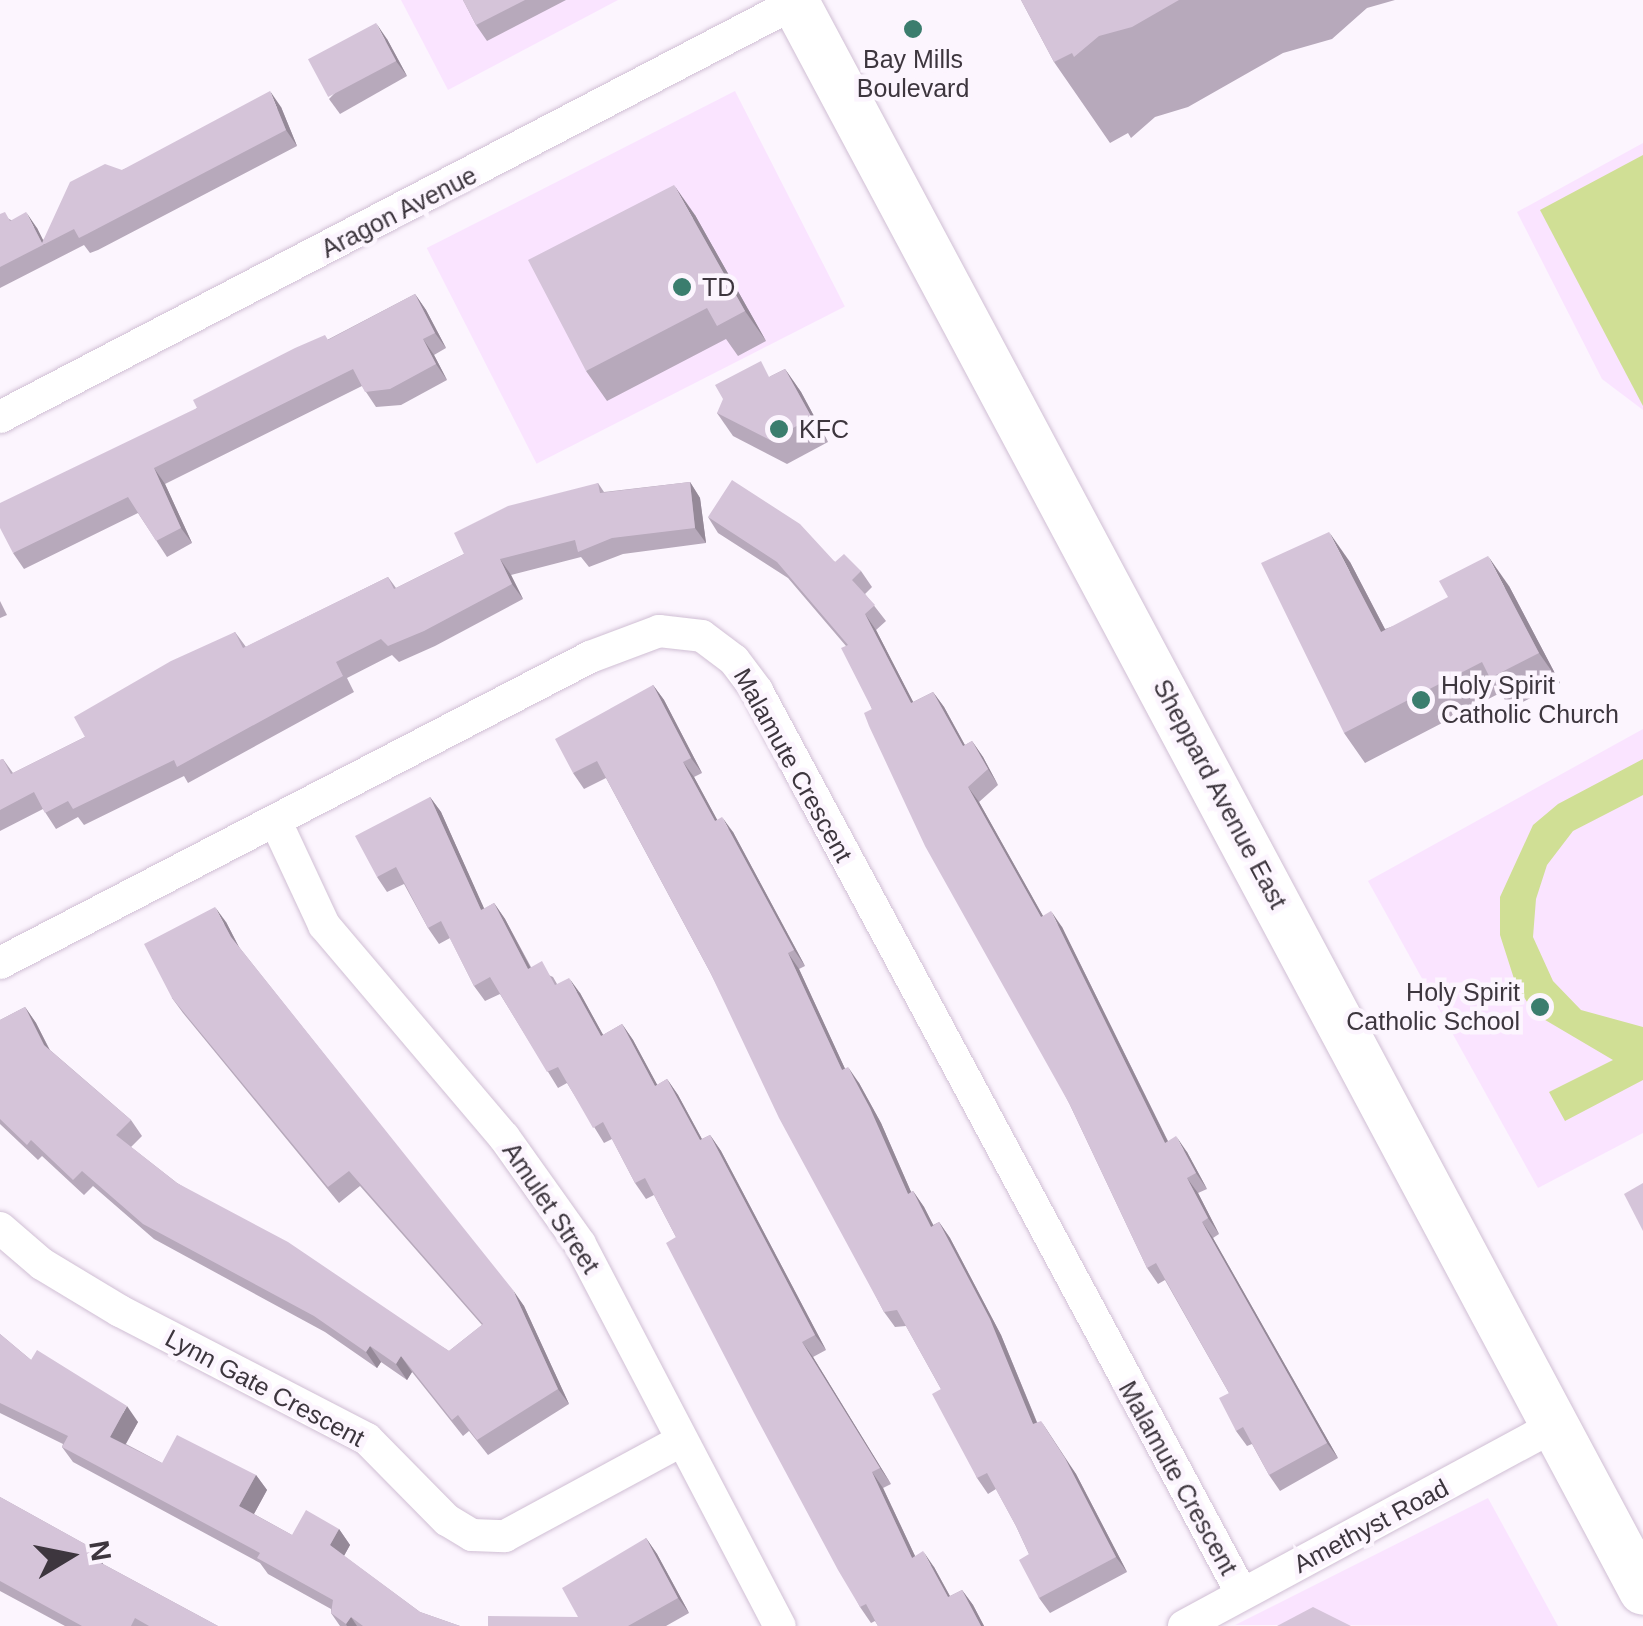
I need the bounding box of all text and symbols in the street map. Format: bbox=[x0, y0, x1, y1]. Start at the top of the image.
marker: Bay Mills Boulevard bbox=[902, 18, 924, 40]
place label: Bay Mills Boulevard bbox=[857, 45, 969, 104]
street label: Aragon Avenue bbox=[316, 160, 482, 264]
place label: TD bbox=[702, 272, 735, 302]
marker: TD bbox=[671, 276, 693, 298]
place label: KFC bbox=[799, 414, 849, 444]
marker: KFC bbox=[768, 418, 790, 440]
street label: Malamute Crescent bbox=[727, 663, 859, 867]
place label: Holy Spirit Catholic Church bbox=[1441, 671, 1619, 730]
street label: Sheppard Avenue East bbox=[1147, 674, 1293, 914]
marker: Holy Spirit Catholic Church bbox=[1410, 689, 1432, 711]
place label: Holy Spirit Catholic School bbox=[1346, 978, 1520, 1037]
marker: Holy Spirit Catholic School bbox=[1529, 996, 1551, 1018]
street label: Amulet Street bbox=[496, 1137, 606, 1279]
street label: Lynn Gate Crescent bbox=[160, 1323, 370, 1453]
street label: Malamute Crescent bbox=[1112, 1376, 1244, 1580]
street label: Amethyst Road bbox=[1289, 1473, 1453, 1579]
north arrow bbox=[20, 1506, 120, 1606]
text: N bbox=[83, 1538, 117, 1563]

